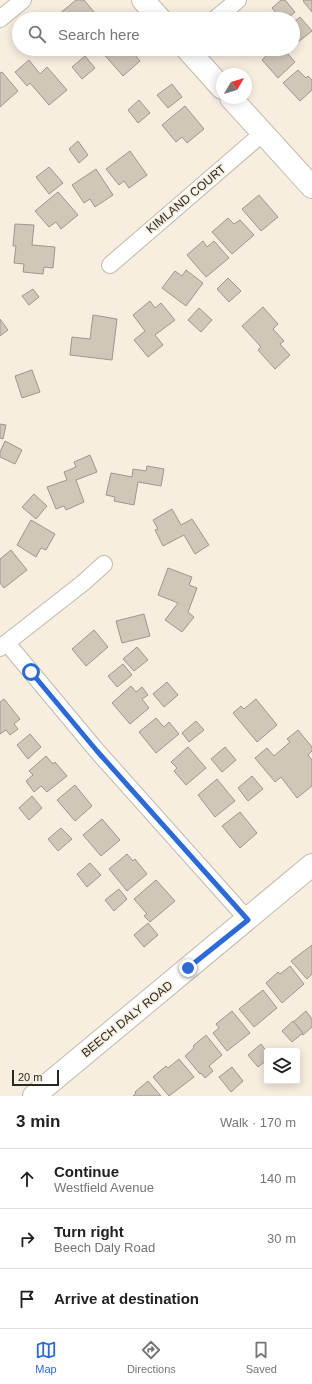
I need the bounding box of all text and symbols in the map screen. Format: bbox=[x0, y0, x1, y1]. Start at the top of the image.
search box bbox=[12, 12, 300, 56]
icon: search bbox=[26, 23, 48, 45]
text: Search here bbox=[58, 26, 140, 43]
north arrow bbox=[216, 68, 252, 104]
street label: KIMLAND COURT bbox=[144, 161, 229, 236]
route start bbox=[22, 663, 40, 681]
route end bbox=[179, 959, 197, 977]
street label: BEECH DALY ROAD bbox=[79, 978, 176, 1060]
map controls bbox=[264, 1048, 300, 1084]
button: layers bbox=[264, 1048, 300, 1084]
scale bar bbox=[12, 1068, 59, 1087]
text: 20 m bbox=[18, 1071, 42, 1083]
text: 3 min bbox=[16, 1112, 60, 1131]
text: Walk · 170 m bbox=[220, 1115, 296, 1130]
text: Continue bbox=[54, 1163, 119, 1180]
icon: ahead bbox=[16, 1168, 38, 1190]
text: 140 m bbox=[260, 1171, 296, 1186]
text: Westfield Avenue bbox=[54, 1180, 154, 1195]
text: Turn right bbox=[54, 1223, 124, 1240]
icon: right bbox=[16, 1228, 38, 1250]
text: 30 m bbox=[267, 1231, 296, 1246]
text: Beech Daly Road bbox=[54, 1240, 155, 1255]
icon: arrive bbox=[16, 1288, 38, 1310]
text: Arrive at destination bbox=[54, 1290, 199, 1307]
tab: Map bbox=[35, 1339, 57, 1375]
tab: Directions bbox=[127, 1339, 176, 1375]
tab: Saved bbox=[246, 1339, 277, 1375]

